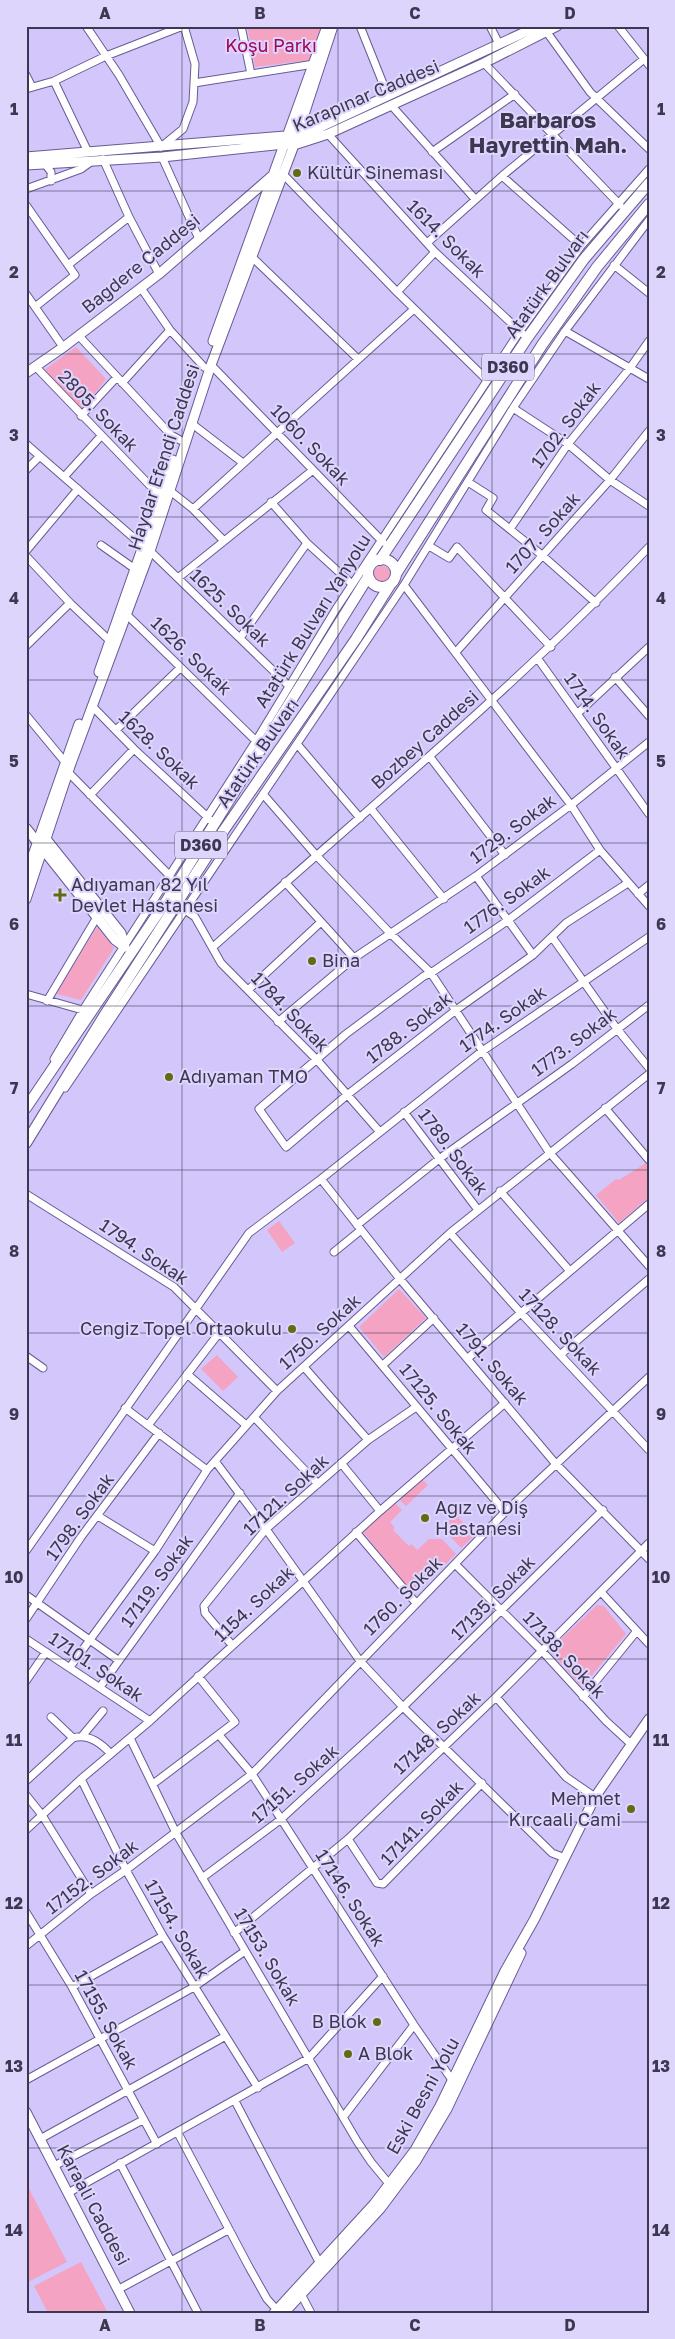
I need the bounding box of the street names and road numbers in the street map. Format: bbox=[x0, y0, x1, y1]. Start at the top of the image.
street label: Karapınar Caddesi bbox=[289, 54, 442, 136]
street label: 1614. Sokak bbox=[403, 194, 491, 282]
street label: Bagdere Caddesi bbox=[77, 209, 204, 318]
street label: Atatürk Bulvarı bbox=[500, 225, 593, 342]
road number: D360 bbox=[482, 354, 534, 381]
street label: Haydar Efendi Caddesi bbox=[123, 361, 204, 553]
street label: 2805. Sokak bbox=[54, 365, 143, 456]
street label: 1702. Sokak bbox=[526, 377, 605, 472]
street label: 1060. Sokak bbox=[267, 399, 355, 490]
street label: 1707. Sokak bbox=[500, 487, 584, 577]
street label: Atatürk Bulvarı Yanyolu bbox=[250, 529, 375, 711]
street label: 1625. Sokak bbox=[186, 564, 275, 651]
street label: 1626. Sokak bbox=[147, 611, 237, 699]
street label: 1714. Sokak bbox=[560, 668, 636, 763]
street label: Bozbey Caddesi bbox=[366, 685, 483, 793]
street label: Atatürk Bulvarı bbox=[211, 694, 303, 811]
street label: 1628. Sokak bbox=[115, 705, 205, 793]
street label: 1729. Sokak bbox=[465, 789, 560, 868]
road number: D360 bbox=[175, 832, 227, 858]
street label: 1776. Sokak bbox=[459, 861, 554, 938]
street label: 1784. Sokak bbox=[247, 967, 334, 1056]
street label: 1774. Sokak bbox=[455, 980, 550, 1056]
street label: 1788. Sokak bbox=[361, 987, 456, 1068]
street label: 1773. Sokak bbox=[526, 1002, 620, 1080]
street label: 1789. Sokak bbox=[414, 1104, 493, 1199]
street label: 1794. Sokak bbox=[96, 1213, 193, 1289]
street label: 17128. Sokak bbox=[515, 1283, 607, 1379]
street label: 1750. Sokak bbox=[274, 1289, 365, 1374]
street label: 1791. Sokak bbox=[452, 1318, 533, 1409]
street label: 17125. Sokak bbox=[395, 1359, 482, 1458]
street label: 17121. Sokak bbox=[238, 1449, 333, 1539]
street label: 1798. Sokak bbox=[40, 1468, 118, 1564]
street label: 17119. Sokak bbox=[115, 1530, 197, 1631]
street label: 17135. Sokak bbox=[445, 1550, 539, 1644]
street label: 1760. Sokak bbox=[358, 1551, 446, 1639]
street label: 1154. Sokak bbox=[209, 1561, 298, 1646]
street label: 17138. Sokak bbox=[519, 1606, 611, 1702]
street label: 17101. Sokak bbox=[45, 1626, 148, 1706]
street label: 17148. Sokak bbox=[388, 1686, 485, 1778]
street label: 17151. Sokak bbox=[246, 1739, 343, 1827]
street label: 17141. Sokak bbox=[375, 1775, 467, 1869]
street label: 17152. Sokak bbox=[41, 1834, 142, 1918]
street label: 17146. Sokak bbox=[311, 1845, 390, 1950]
street label: 17154. Sokak bbox=[141, 1875, 215, 1982]
street label: 17153. Sokak bbox=[230, 1903, 306, 2010]
street label: 17155. Sokak bbox=[70, 1966, 143, 2073]
street label: Eski Besni Yolu bbox=[381, 2033, 463, 2158]
street label: Karaali Caddesi bbox=[53, 2140, 135, 2269]

